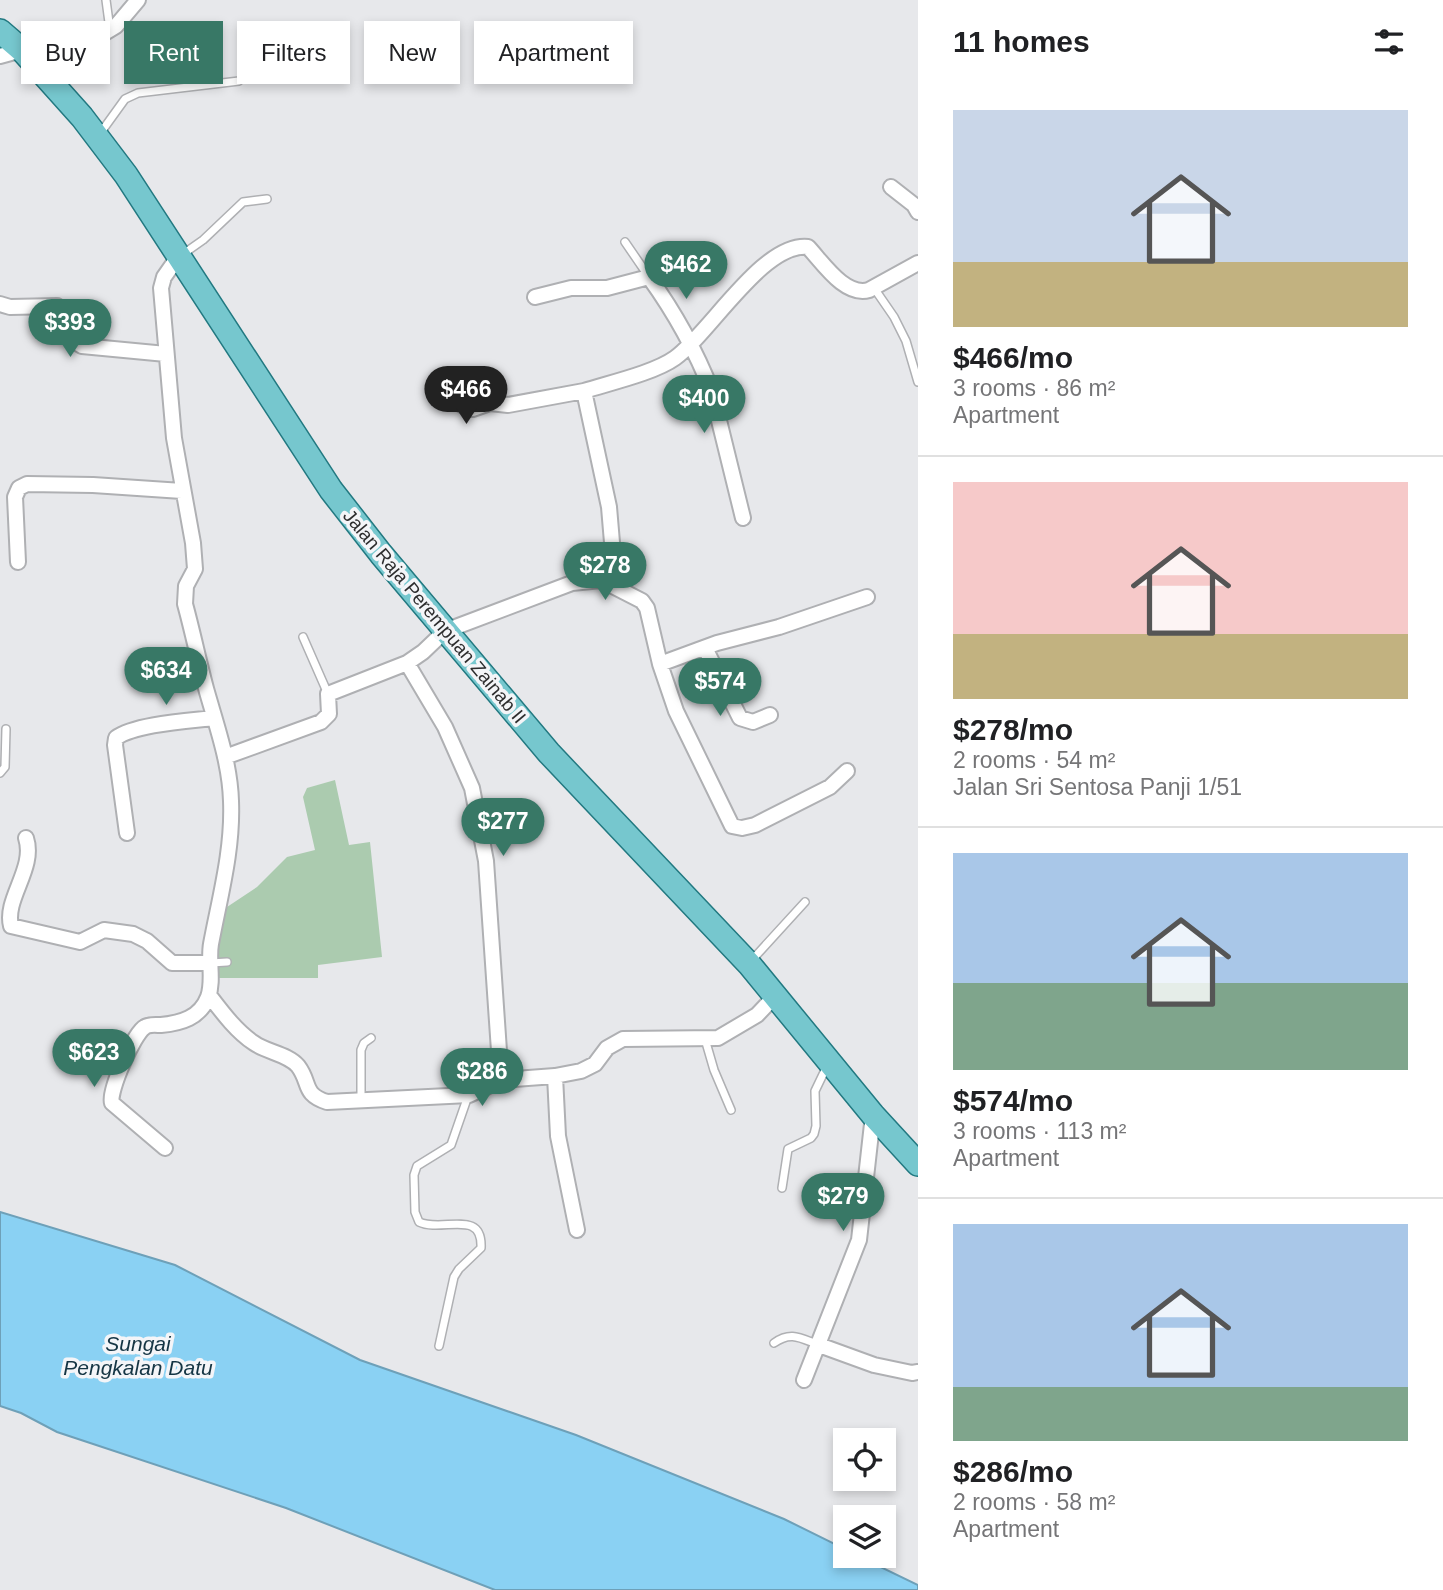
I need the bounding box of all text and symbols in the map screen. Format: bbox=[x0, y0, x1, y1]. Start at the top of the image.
chip: Buy bbox=[21, 21, 110, 84]
chip: Rent bbox=[124, 21, 223, 84]
chip: Filters bbox=[237, 21, 350, 84]
chip: New bbox=[364, 21, 460, 84]
chip: Apartment bbox=[474, 21, 633, 84]
icon: filters bbox=[1370, 23, 1408, 61]
text: 11 homes bbox=[953, 25, 1090, 58]
icon: home bbox=[1118, 156, 1244, 282]
pin: $462 bbox=[645, 242, 727, 301]
text: $462 bbox=[660, 251, 712, 277]
pin: $393 bbox=[29, 300, 111, 359]
text: $393 bbox=[44, 309, 96, 335]
text: $466/mo bbox=[953, 341, 1073, 374]
pin: $466 bbox=[425, 366, 507, 426]
text: 3 rooms · 86 m² bbox=[953, 375, 1115, 401]
text: $466 bbox=[440, 376, 492, 402]
pin: $400 bbox=[663, 376, 745, 435]
text: $400 bbox=[678, 385, 730, 411]
text: Apartment bbox=[953, 402, 1059, 428]
street label: Jalan Raja Perempuan Zainab II bbox=[339, 505, 530, 727]
icon: home bbox=[1118, 528, 1244, 654]
pin: $278 bbox=[564, 542, 646, 602]
text: $278 bbox=[579, 552, 631, 578]
pin: $634 bbox=[125, 648, 207, 707]
text: $634 bbox=[140, 657, 192, 683]
pin: $574 bbox=[679, 658, 761, 718]
text: $574 bbox=[694, 668, 746, 694]
text: $278/mo bbox=[953, 713, 1073, 746]
text: 2 rooms · 54 m² bbox=[953, 747, 1115, 773]
text: Jalan Sri Sentosa Panji 1/51 bbox=[953, 774, 1242, 800]
pin: $277 bbox=[462, 798, 544, 858]
text: $277 bbox=[477, 808, 529, 834]
icon: home bbox=[1118, 899, 1244, 1025]
pin: $623 bbox=[53, 1030, 135, 1089]
text: $623 bbox=[68, 1039, 120, 1065]
pin: $286 bbox=[441, 1048, 523, 1108]
text: $286 bbox=[456, 1058, 508, 1084]
text: $574/mo bbox=[953, 1084, 1073, 1117]
text: 3 rooms · 113 m² bbox=[953, 1118, 1126, 1144]
text: Apartment bbox=[953, 1145, 1059, 1171]
pin: $279 bbox=[802, 1174, 884, 1233]
text: $279 bbox=[817, 1183, 869, 1209]
icon: home bbox=[1118, 1270, 1244, 1396]
water label: Sungai Pengkalan Datu bbox=[63, 1332, 213, 1379]
map controls bbox=[833, 1428, 896, 1568]
button: locate bbox=[833, 1428, 896, 1491]
text: $286/mo bbox=[953, 1455, 1073, 1488]
text: 2 rooms · 58 m² bbox=[953, 1489, 1115, 1515]
button: layers bbox=[833, 1505, 896, 1568]
text: Apartment bbox=[953, 1516, 1059, 1542]

